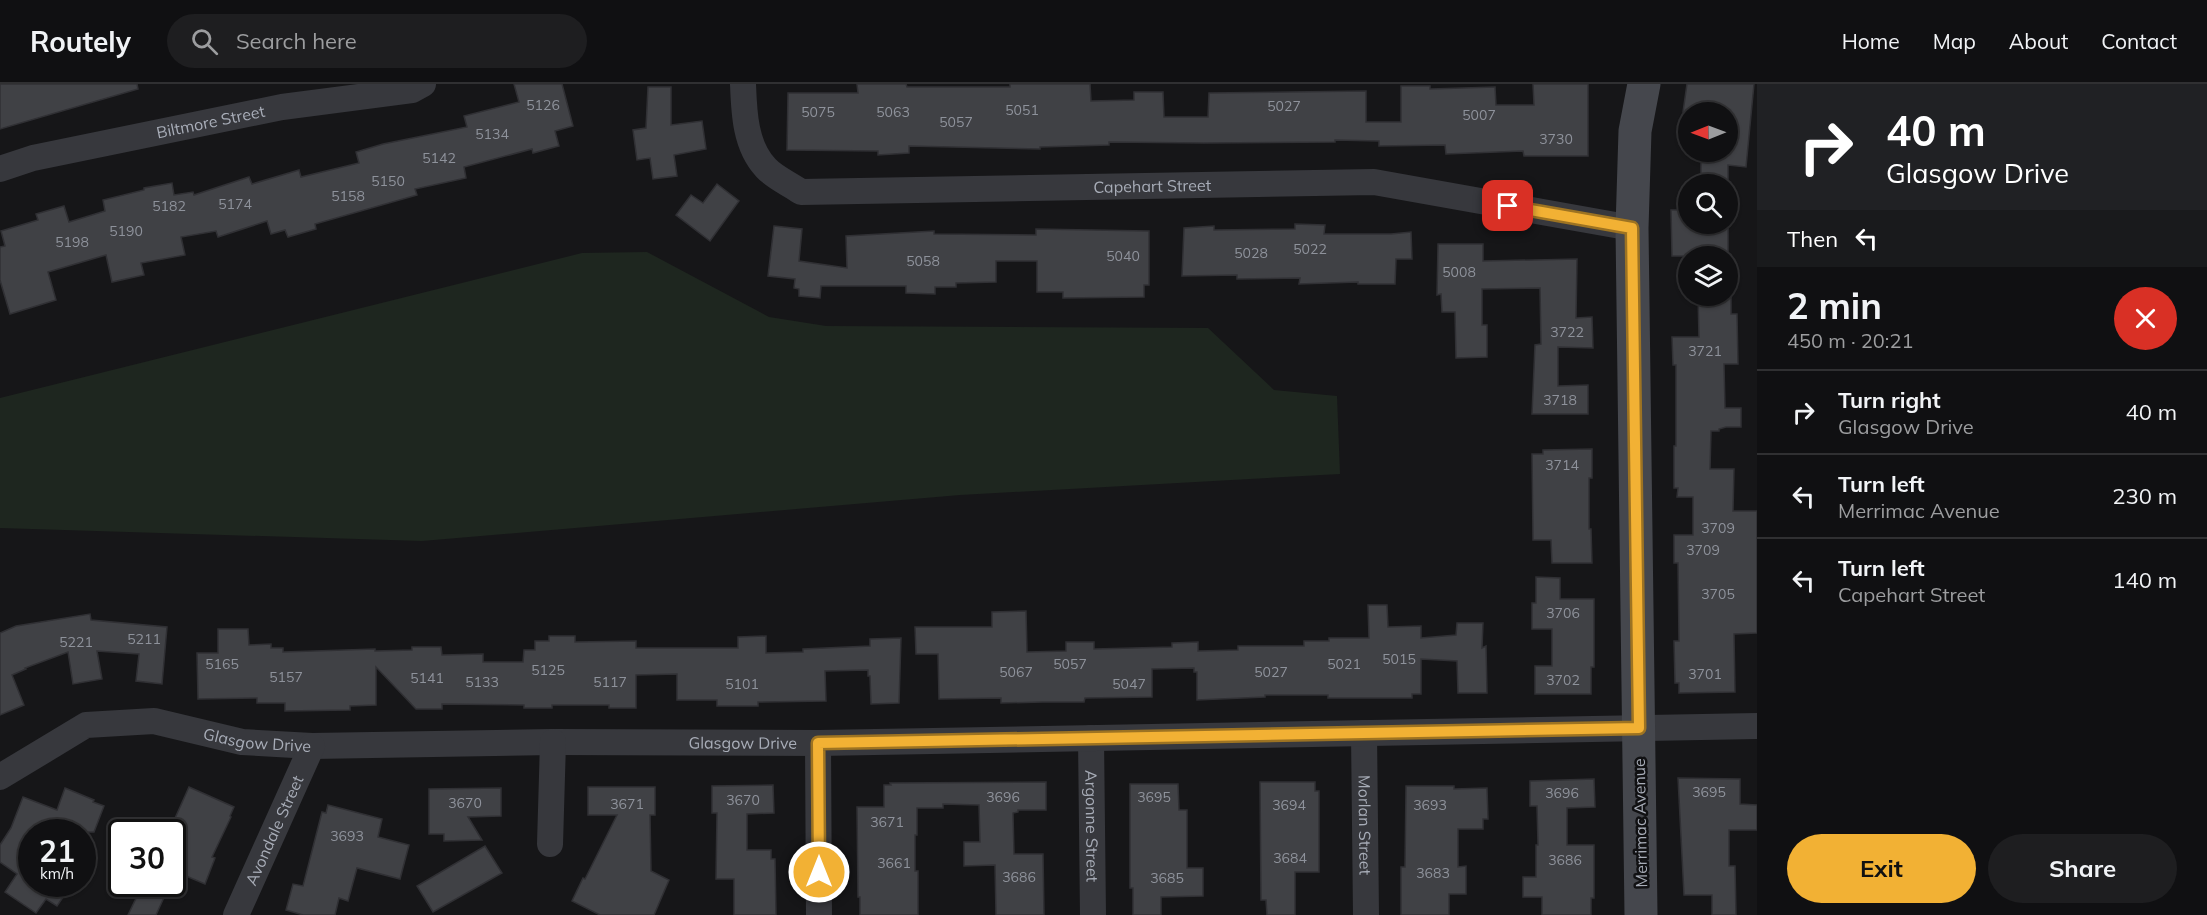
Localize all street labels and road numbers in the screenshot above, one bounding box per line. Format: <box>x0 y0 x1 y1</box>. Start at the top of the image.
street label: Biltmore Street <box>155 101 267 142</box>
street label: Capehart Street <box>1093 175 1212 197</box>
street label: Glasgow Drive <box>201 723 312 756</box>
street label: Glasgow Drive <box>688 733 797 753</box>
street label: Merrimac Avenue <box>1629 758 1651 888</box>
street label: Argonne Street <box>1081 770 1103 883</box>
street label: Avondale Street <box>241 772 308 888</box>
street label: Morlan Street <box>1354 775 1376 875</box>

